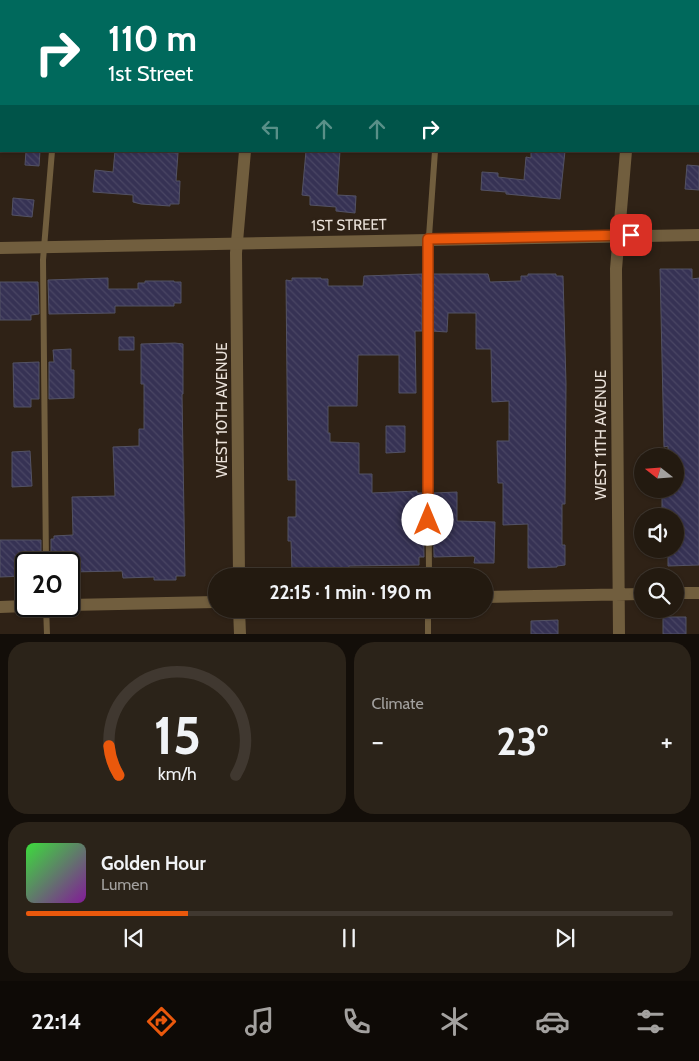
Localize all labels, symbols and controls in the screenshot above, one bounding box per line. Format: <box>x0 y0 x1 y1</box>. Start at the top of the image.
text: 110 m <box>108 17 197 60</box>
icon: right <box>25 20 90 85</box>
text: 1st Street <box>108 60 193 87</box>
icon: left <box>257 115 285 143</box>
icon: ahead <box>310 115 338 143</box>
icon: ahead <box>363 115 391 143</box>
icon: right <box>416 115 444 143</box>
pin <box>610 214 652 256</box>
street label: 1ST STREET <box>311 215 387 235</box>
icon: arrive <box>617 221 645 249</box>
street label: WEST 10TH AVENUE <box>213 342 231 478</box>
street label: WEST 11TH AVENUE <box>592 370 610 500</box>
north arrow <box>634 448 684 498</box>
map controls <box>634 448 684 618</box>
position arrow <box>401 493 453 545</box>
button: sound <box>634 508 684 558</box>
speed limit sign: 20 <box>15 552 80 617</box>
button: search <box>634 568 684 618</box>
text: 22:15 · 1 min · 190 m <box>269 581 432 604</box>
text: Climate <box>372 694 424 713</box>
text: 15 <box>153 704 200 767</box>
text: 23° <box>496 718 548 765</box>
text: − <box>372 724 384 758</box>
text: + <box>661 724 673 758</box>
text: km/h <box>157 763 196 784</box>
text: Golden Hour <box>101 852 206 875</box>
text: Lumen <box>101 875 148 894</box>
icon: previous <box>120 924 148 952</box>
icon: pause <box>335 924 363 952</box>
icon: next <box>551 924 579 952</box>
icon: directions <box>144 1004 179 1039</box>
icon: music <box>242 1004 277 1039</box>
icon: phone <box>339 1004 374 1039</box>
icon: climate <box>437 1004 472 1039</box>
icon: car <box>535 1004 570 1039</box>
icon: filters <box>633 1004 668 1039</box>
text: 22:14 <box>31 1008 81 1035</box>

